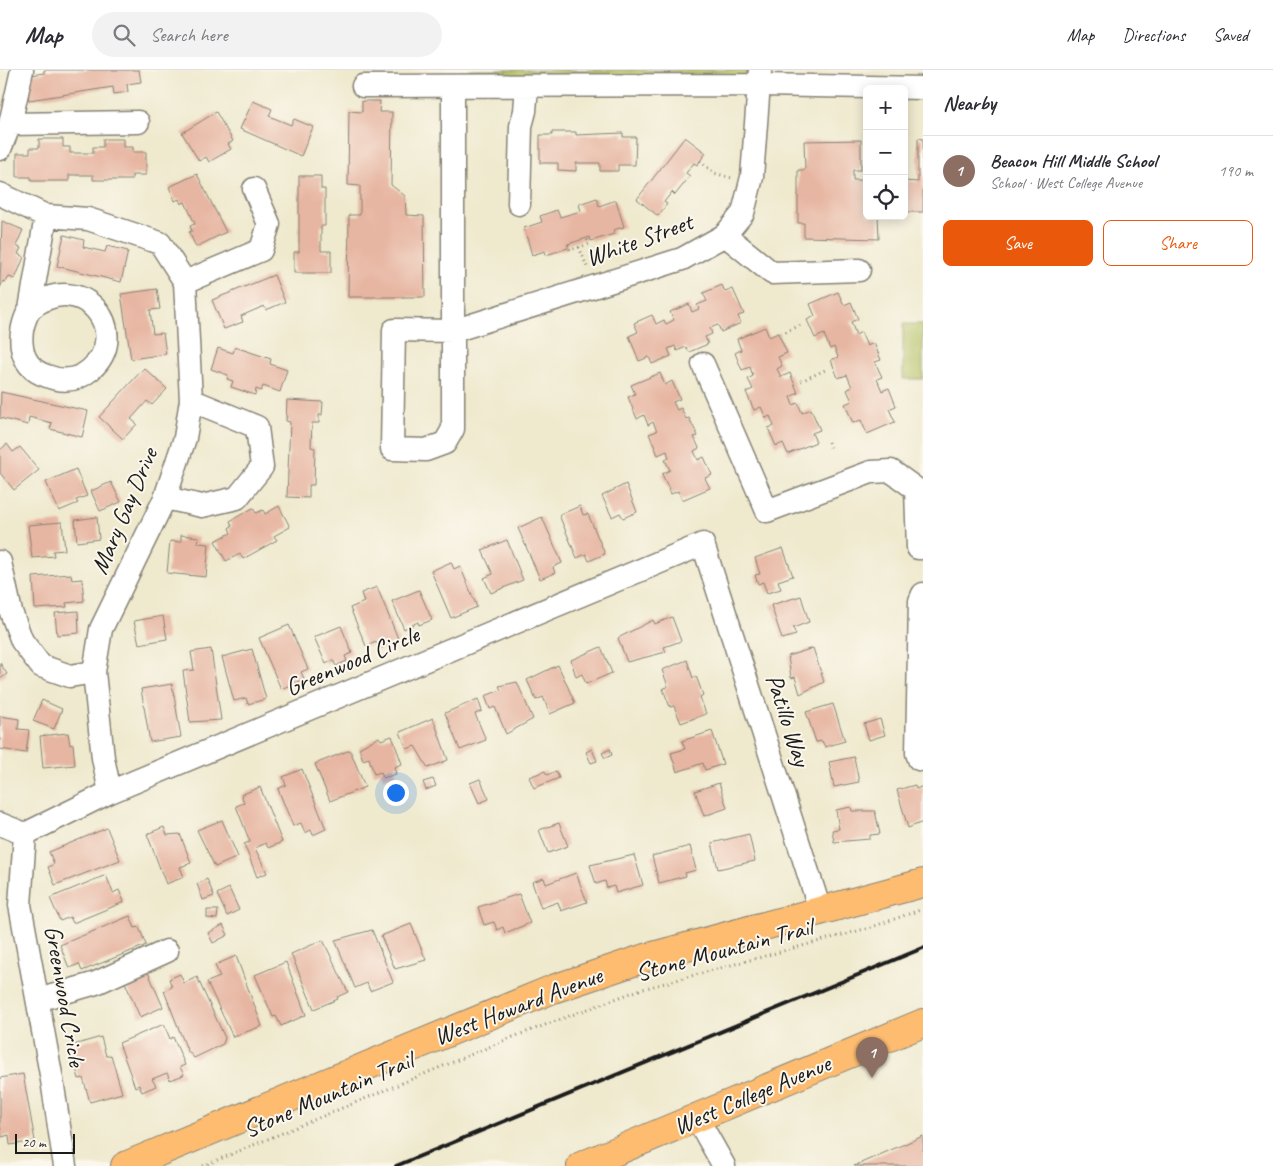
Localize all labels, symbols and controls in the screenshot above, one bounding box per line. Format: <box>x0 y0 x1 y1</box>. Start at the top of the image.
search box <box>92 12 442 57</box>
text: Map <box>25 20 62 50</box>
icon: search <box>110 21 138 49</box>
text: Search here <box>150 23 228 47</box>
text: Map <box>1067 24 1094 46</box>
text: Directions <box>1122 24 1185 46</box>
text: Saved <box>1213 24 1248 46</box>
map controls <box>863 85 908 220</box>
button: + <box>863 85 908 130</box>
text: Nearby <box>943 90 996 116</box>
button: − <box>863 130 908 175</box>
text: Beacon Hill Middle School <box>990 149 1157 173</box>
text: 1 <box>955 161 963 181</box>
text: 190 m <box>1219 161 1253 181</box>
text: School · West College Avenue <box>990 173 1142 193</box>
button: locate <box>863 175 908 220</box>
street label: White Street <box>581 205 699 274</box>
button: Save <box>943 220 1093 266</box>
button: Share <box>1103 220 1253 266</box>
street label: Mary Gay Drive <box>83 441 166 579</box>
street label: Greenwood Circle <box>280 618 425 704</box>
street label: Patillo Way <box>758 670 819 772</box>
your location <box>383 780 409 806</box>
street label: Stone Mountain Trail <box>632 910 821 989</box>
street label: Greenwood Cricle <box>37 923 93 1071</box>
street label: West Howard Avenue <box>429 959 608 1053</box>
pin: 1 <box>856 1037 888 1078</box>
street label: Stone Mountain Trail <box>238 1043 422 1145</box>
street label: West College Avenue <box>669 1047 837 1142</box>
scale bar <box>15 1131 75 1154</box>
text: 20 m <box>22 1134 46 1151</box>

